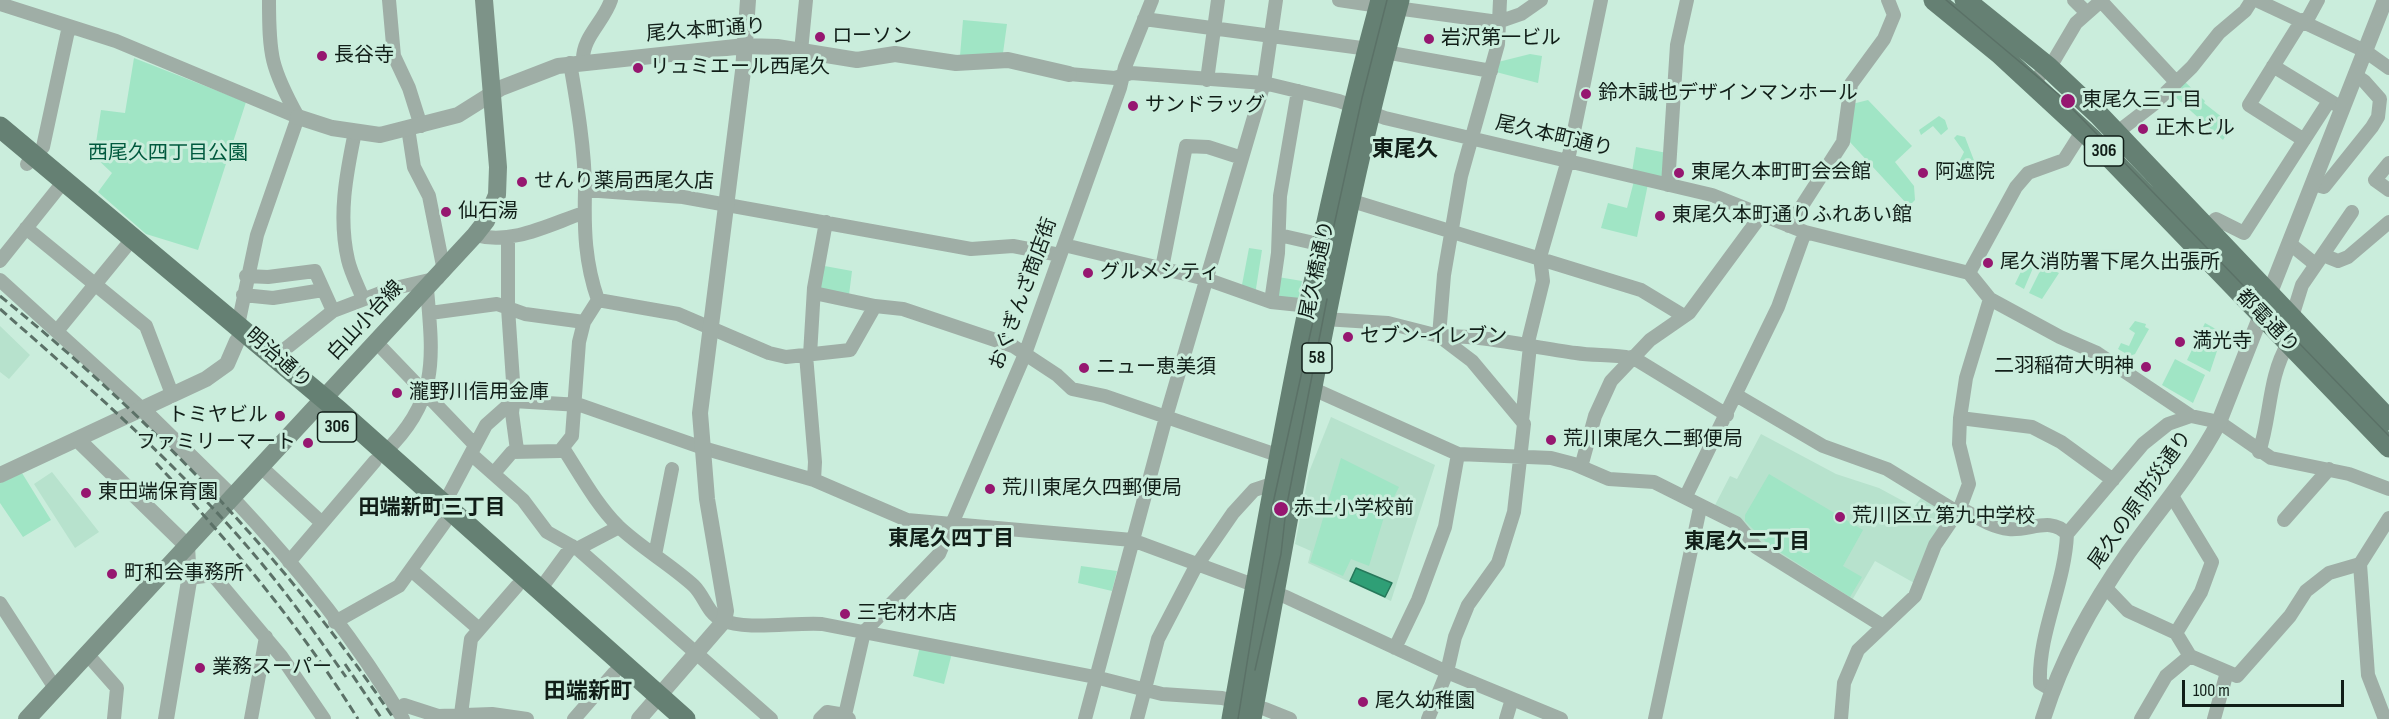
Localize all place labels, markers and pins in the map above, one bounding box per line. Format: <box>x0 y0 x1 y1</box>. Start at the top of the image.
place label: ローソン <box>832 25 912 49</box>
place label: 岩沢第一ビル <box>1441 27 1561 51</box>
marker: ローソン <box>813 30 827 44</box>
marker: 岩沢第一ビル <box>1422 32 1436 46</box>
place label: 長谷寺 <box>334 44 394 68</box>
marker: 長谷寺 <box>315 49 329 63</box>
place label: リュミエール西尾久 <box>650 56 830 80</box>
marker: リュミエール西尾久 <box>631 61 645 75</box>
place label: 鈴木誠也デザインマンホール <box>1598 82 1858 106</box>
marker: 鈴木誠也デザインマンホール <box>1579 87 1593 101</box>
place label: 東尾久三丁目 <box>2082 89 2202 113</box>
marker: 東尾久三丁目 <box>2059 92 2077 110</box>
place label: サンドラッグ <box>1145 94 1265 118</box>
marker: サンドラッグ <box>1126 99 1140 113</box>
place label: 正木ビル <box>2155 117 2235 141</box>
marker: 正木ビル <box>2136 122 2150 136</box>
place label: 東尾久本町町会会館 <box>1691 161 1871 185</box>
place label: 阿遮院 <box>1935 161 1995 185</box>
marker: 東尾久本町町会会館 <box>1672 166 1686 180</box>
marker: 阿遮院 <box>1916 166 1930 180</box>
place label: せんり薬局西尾久店 <box>534 170 714 194</box>
marker: せんり薬局西尾久店 <box>515 175 529 189</box>
place label: 仙石湯 <box>458 200 518 224</box>
place label: 東尾久本町通りふれあい館 <box>1672 204 1912 228</box>
marker: 仙石湯 <box>439 205 453 219</box>
marker: 東尾久本町通りふれあい館 <box>1653 209 1667 223</box>
place label: 尾久消防署下尾久出張所 <box>2000 251 2220 275</box>
marker: 尾久消防署下尾久出張所 <box>1981 256 1995 270</box>
place label: グルメシティ <box>1100 261 1220 285</box>
marker: グルメシティ <box>1081 266 1095 280</box>
place label: セブン-イレブン <box>1360 325 1507 349</box>
marker: セブン-イレブン <box>1341 330 1355 344</box>
place label: 満光寺 <box>2192 330 2252 354</box>
marker: 満光寺 <box>2173 335 2187 349</box>
place label: 二羽稲荷大明神 <box>1994 355 2134 379</box>
place label: ニュー恵美須 <box>1096 356 1216 380</box>
marker: 二羽稲荷大明神 <box>2139 360 2153 374</box>
marker: ニュー恵美須 <box>1077 361 1091 375</box>
place label: 瀧野川信用金庫 <box>409 381 549 405</box>
marker: 瀧野川信用金庫 <box>390 386 404 400</box>
place label: トミヤビル <box>168 404 268 428</box>
marker: トミヤビル <box>273 409 287 423</box>
place label: 荒川東尾久二郵便局 <box>1563 428 1743 452</box>
place label: ファミリーマート <box>136 431 296 455</box>
marker: 荒川東尾久二郵便局 <box>1544 433 1558 447</box>
marker: ファミリーマート <box>301 436 315 450</box>
place label: 荒川東尾久四郵便局 <box>1002 477 1182 501</box>
place label: 東田端保育園 <box>98 481 218 505</box>
marker: 荒川東尾久四郵便局 <box>983 482 997 496</box>
marker: 東田端保育園 <box>79 486 93 500</box>
place label: 赤土小学校前 <box>1294 497 1414 521</box>
marker: 赤土小学校前 <box>1272 500 1290 518</box>
place label: 荒川区立 第九中学校 <box>1852 505 2035 529</box>
marker: 荒川区立 第九中学校 <box>1833 510 1847 524</box>
place label: 町和会事務所 <box>124 562 244 586</box>
marker: 町和会事務所 <box>105 567 119 581</box>
place label: 三宅材木店 <box>857 602 957 626</box>
marker: 三宅材木店 <box>838 607 852 621</box>
place label: 業務スーパー <box>212 656 332 680</box>
marker: 業務スーパー <box>193 661 207 675</box>
place label: 尾久幼稚園 <box>1375 690 1475 714</box>
marker: 尾久幼稚園 <box>1356 695 1370 709</box>

